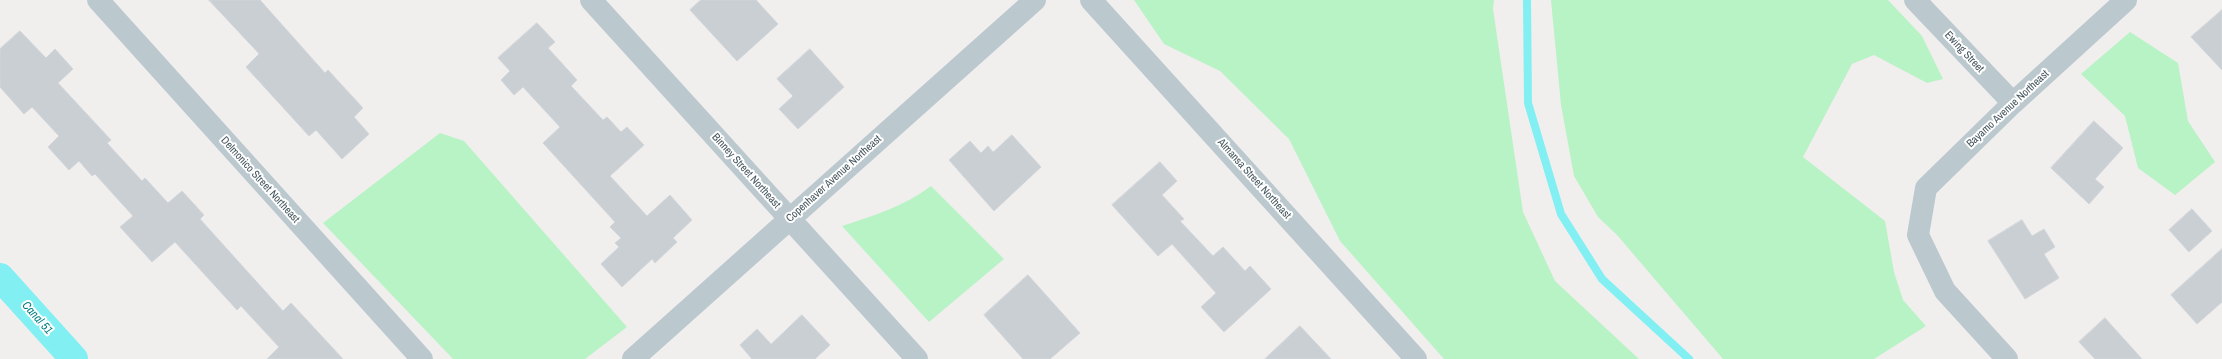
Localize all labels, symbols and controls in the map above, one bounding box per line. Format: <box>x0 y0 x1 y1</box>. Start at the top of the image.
street label: Ewing Street <box>1942 29 1986 75</box>
street label: Bayamo Avenue Northeast <box>1964 67 2052 151</box>
street label: Binney Street Northeast <box>709 131 783 211</box>
street label: Copenhaver Avenue Northeast <box>784 133 884 225</box>
street label: Delmonico Street Northeast <box>218 134 302 226</box>
street label: Almansa Street Northeast <box>1215 136 1293 222</box>
water label: Canal 51 <box>18 299 56 337</box>

